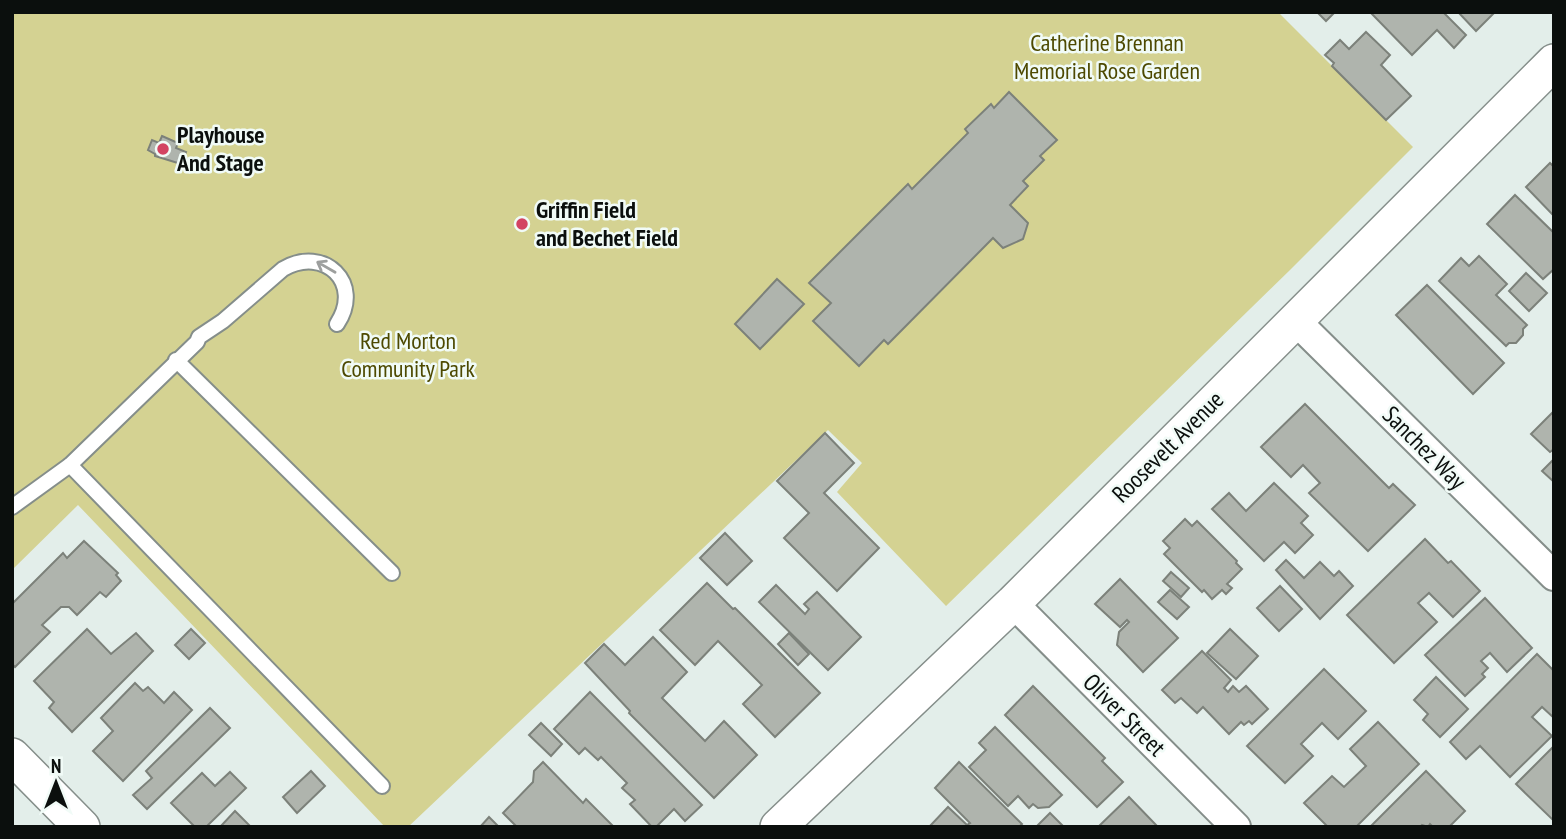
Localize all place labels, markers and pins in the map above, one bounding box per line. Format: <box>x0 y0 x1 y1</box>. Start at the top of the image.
place label: Playhouse And Stage <box>176 119 265 178</box>
marker: Playhouse And Stage <box>155 141 171 157</box>
place label: Griffin Field and Bechet Field <box>536 194 678 253</box>
marker: Griffin Field and Bechet Field <box>514 216 530 232</box>

